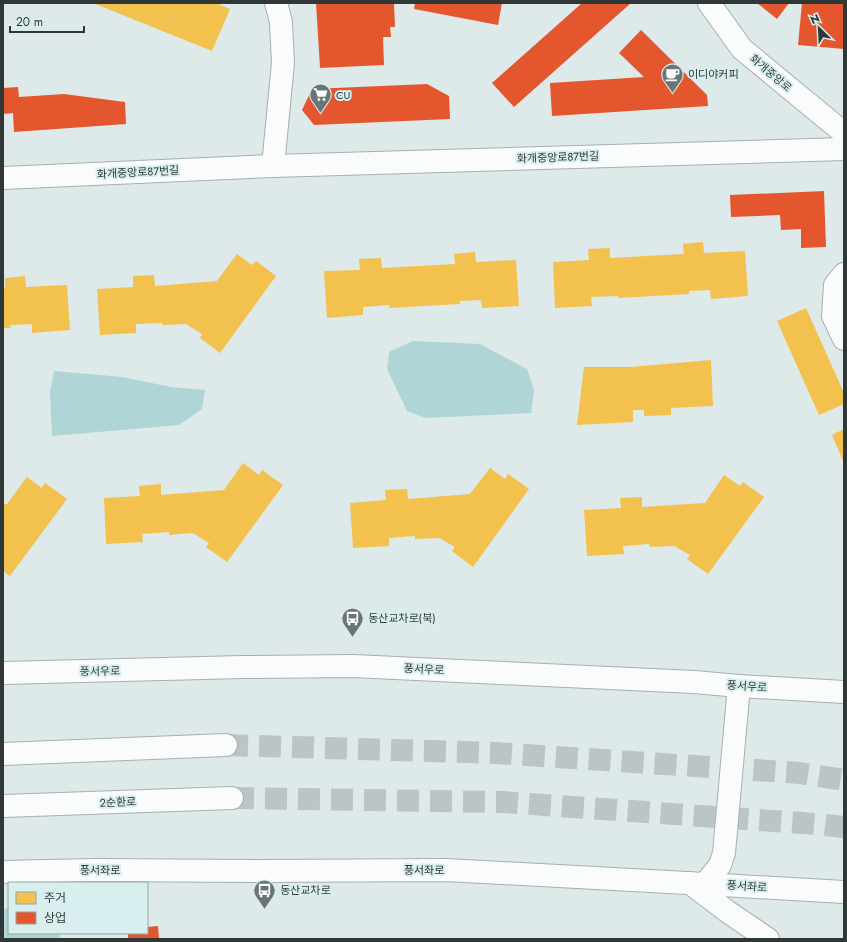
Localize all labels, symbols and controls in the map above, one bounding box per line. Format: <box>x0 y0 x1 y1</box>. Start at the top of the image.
scale bar <box>10 8 84 34</box>
north arrow <box>799 8 839 48</box>
text: N <box>808 10 822 28</box>
text: 20 m <box>16 13 43 31</box>
street label: 화개중앙로 <box>746 51 796 95</box>
cafe icon: 이디야커피 <box>660 61 686 94</box>
place label: 이디야커피 <box>688 66 739 82</box>
supermarket icon: CU <box>308 82 334 115</box>
place label: CU <box>336 87 351 103</box>
street label: 화개중앙로87번길 <box>517 148 599 166</box>
street label: 화개중앙로87번길 <box>96 162 180 182</box>
bus stop icon: 동산교차로(북) <box>340 605 366 638</box>
place label: 동산교차로(북) <box>368 610 436 626</box>
street label: 풍서우로 <box>403 660 445 678</box>
street label: 풍서우로 <box>80 663 120 679</box>
street label: 풍서우로 <box>726 677 768 695</box>
street label: 2순환로 <box>99 793 137 811</box>
street label: 풍서좌로 <box>80 862 120 878</box>
street label: 풍서좌로 <box>404 862 444 878</box>
bus stop icon: 동산교차로 <box>251 877 277 910</box>
street label: 풍서좌로 <box>726 877 768 895</box>
legend <box>8 882 148 934</box>
place label: 동산교차로 <box>280 882 331 898</box>
text: 주거 <box>44 889 66 907</box>
text: 상업 <box>44 909 66 927</box>

